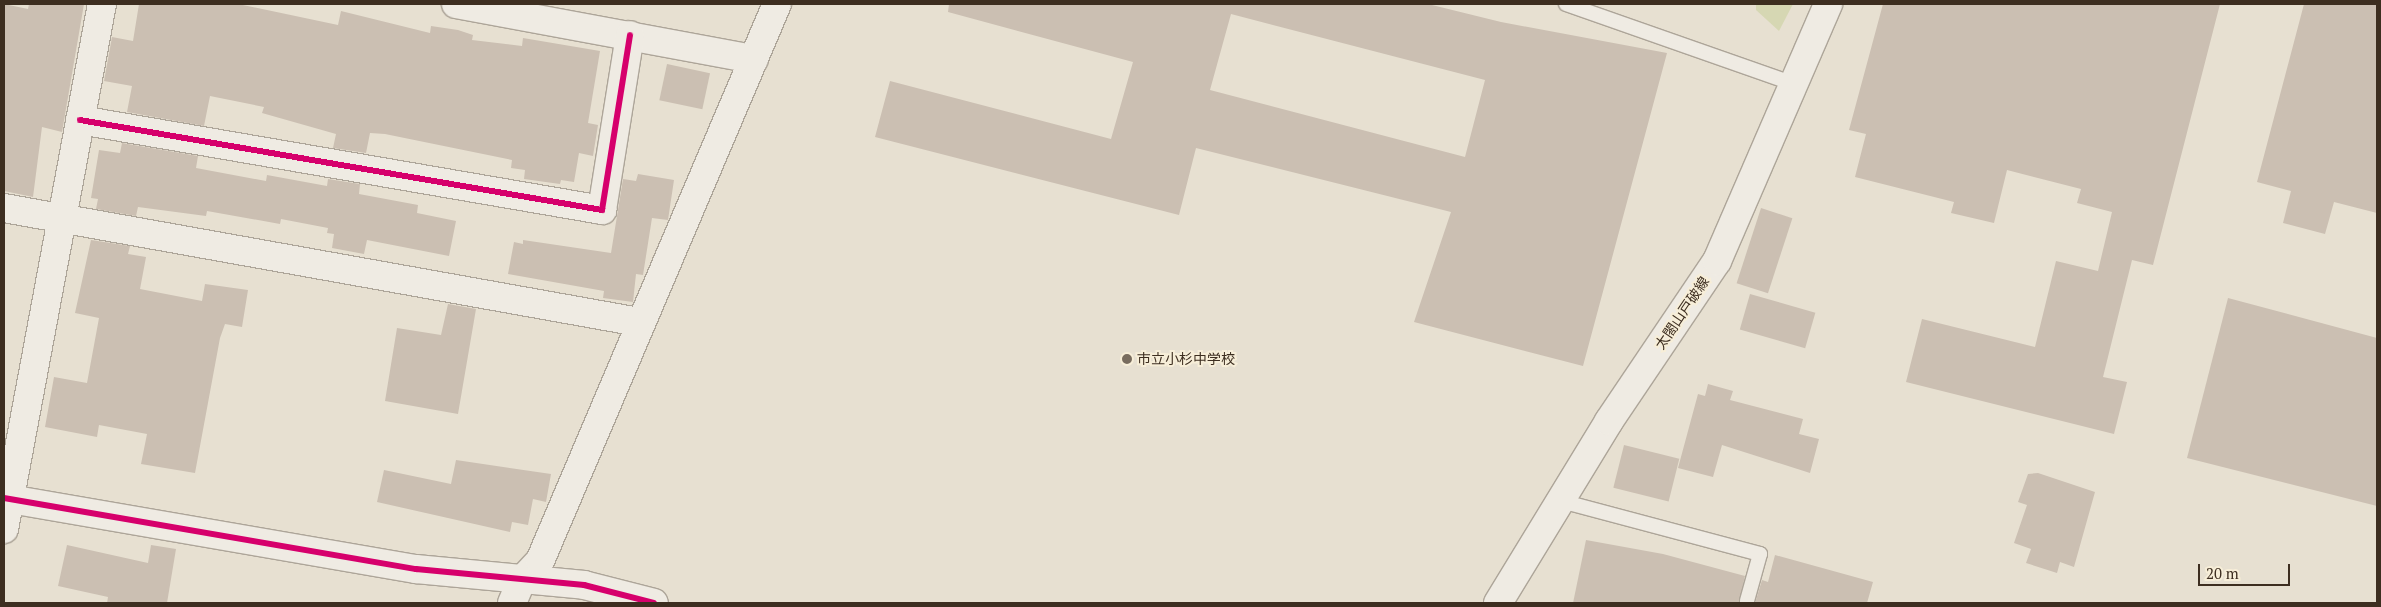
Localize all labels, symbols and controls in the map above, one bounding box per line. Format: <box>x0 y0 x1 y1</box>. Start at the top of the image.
street label: 太閤山戸破線 <box>1652 273 1712 353</box>
place label: 市立小杉中学校 <box>1137 351 1235 367</box>
marker: 市立小杉中学校 <box>1121 353 1133 365</box>
scale bar <box>2201 554 2294 586</box>
text: 20 m <box>2206 563 2239 583</box>

